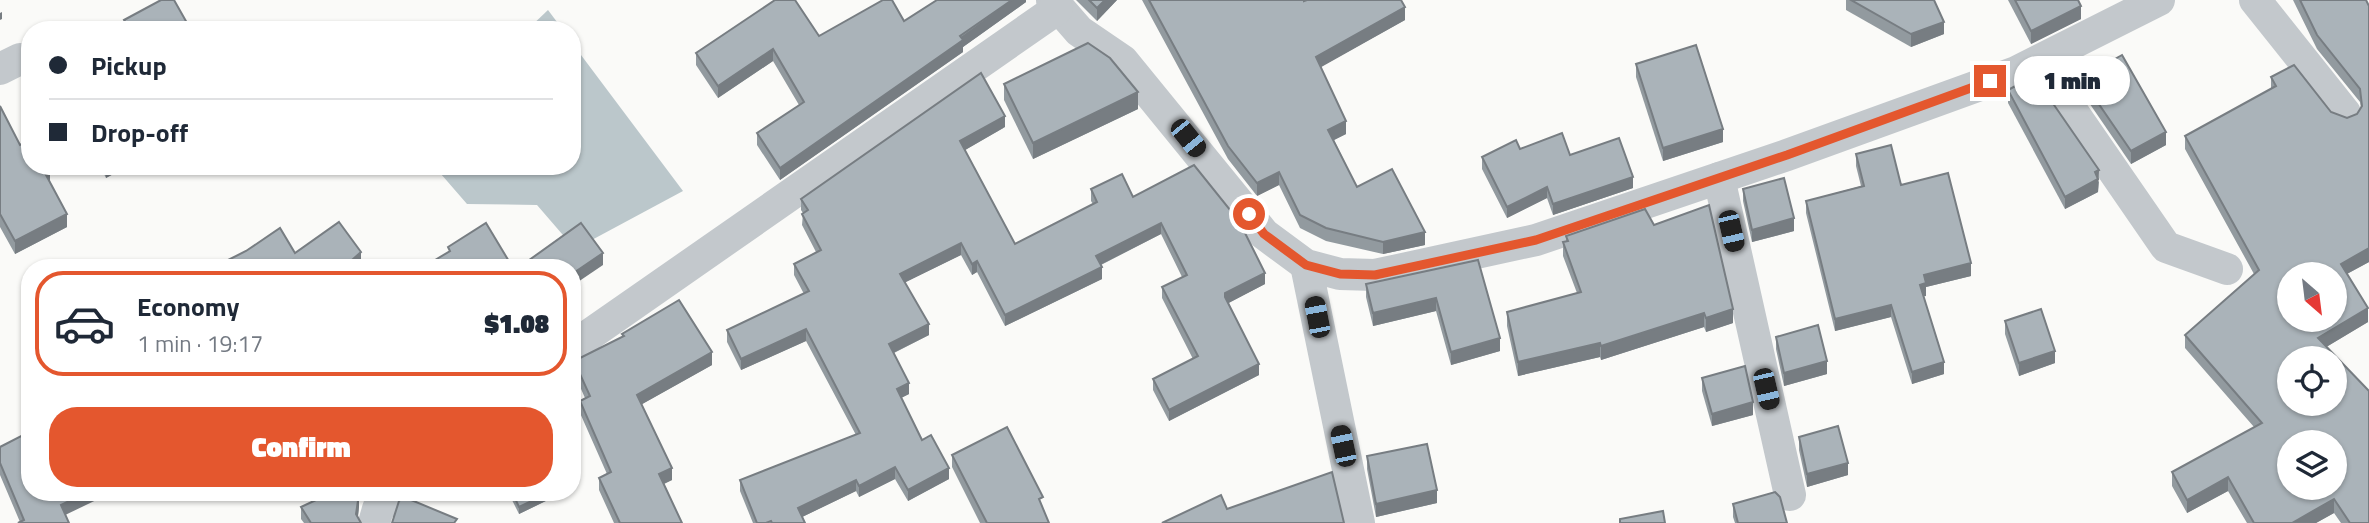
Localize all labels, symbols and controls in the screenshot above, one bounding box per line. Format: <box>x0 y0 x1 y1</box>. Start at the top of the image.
text: Pickup <box>91 46 167 85</box>
callout: 1 min <box>2014 56 2130 106</box>
text: 1 min <box>2043 63 2101 98</box>
route end <box>1974 65 2006 97</box>
text: Drop-off <box>91 113 188 152</box>
car <box>1167 115 1210 161</box>
route start <box>1233 198 1265 230</box>
car <box>1717 208 1746 254</box>
north arrow <box>2277 262 2347 332</box>
map controls <box>2277 262 2347 500</box>
text: Economy <box>137 287 239 326</box>
icon: car <box>53 292 116 355</box>
car <box>1303 294 1332 340</box>
text: $1.08 <box>484 304 549 343</box>
text: 1 min · 19:17 <box>137 326 263 361</box>
button: locate <box>2277 346 2347 416</box>
car <box>1752 366 1781 412</box>
button: Confirm <box>49 407 553 487</box>
car <box>1329 423 1358 469</box>
button: layers <box>2277 430 2347 500</box>

